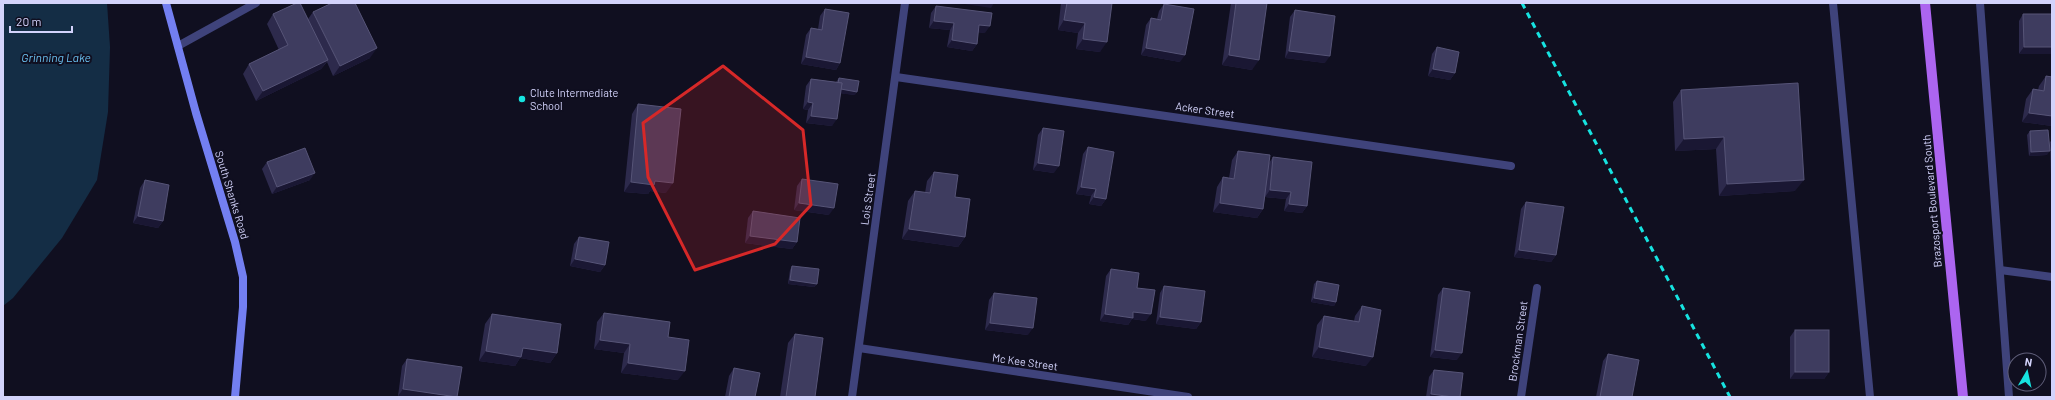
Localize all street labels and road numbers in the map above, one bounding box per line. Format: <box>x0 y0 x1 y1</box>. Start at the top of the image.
street label: Acker Street <box>1175 99 1236 120</box>
street label: Brazosport Boulevard South <box>1919 134 1944 268</box>
street label: South Shanks Road <box>213 149 252 241</box>
street label: Lois Street <box>857 172 878 226</box>
street label: Brockman Street <box>1505 300 1530 382</box>
street label: Mc Kee Street <box>991 350 1059 373</box>

